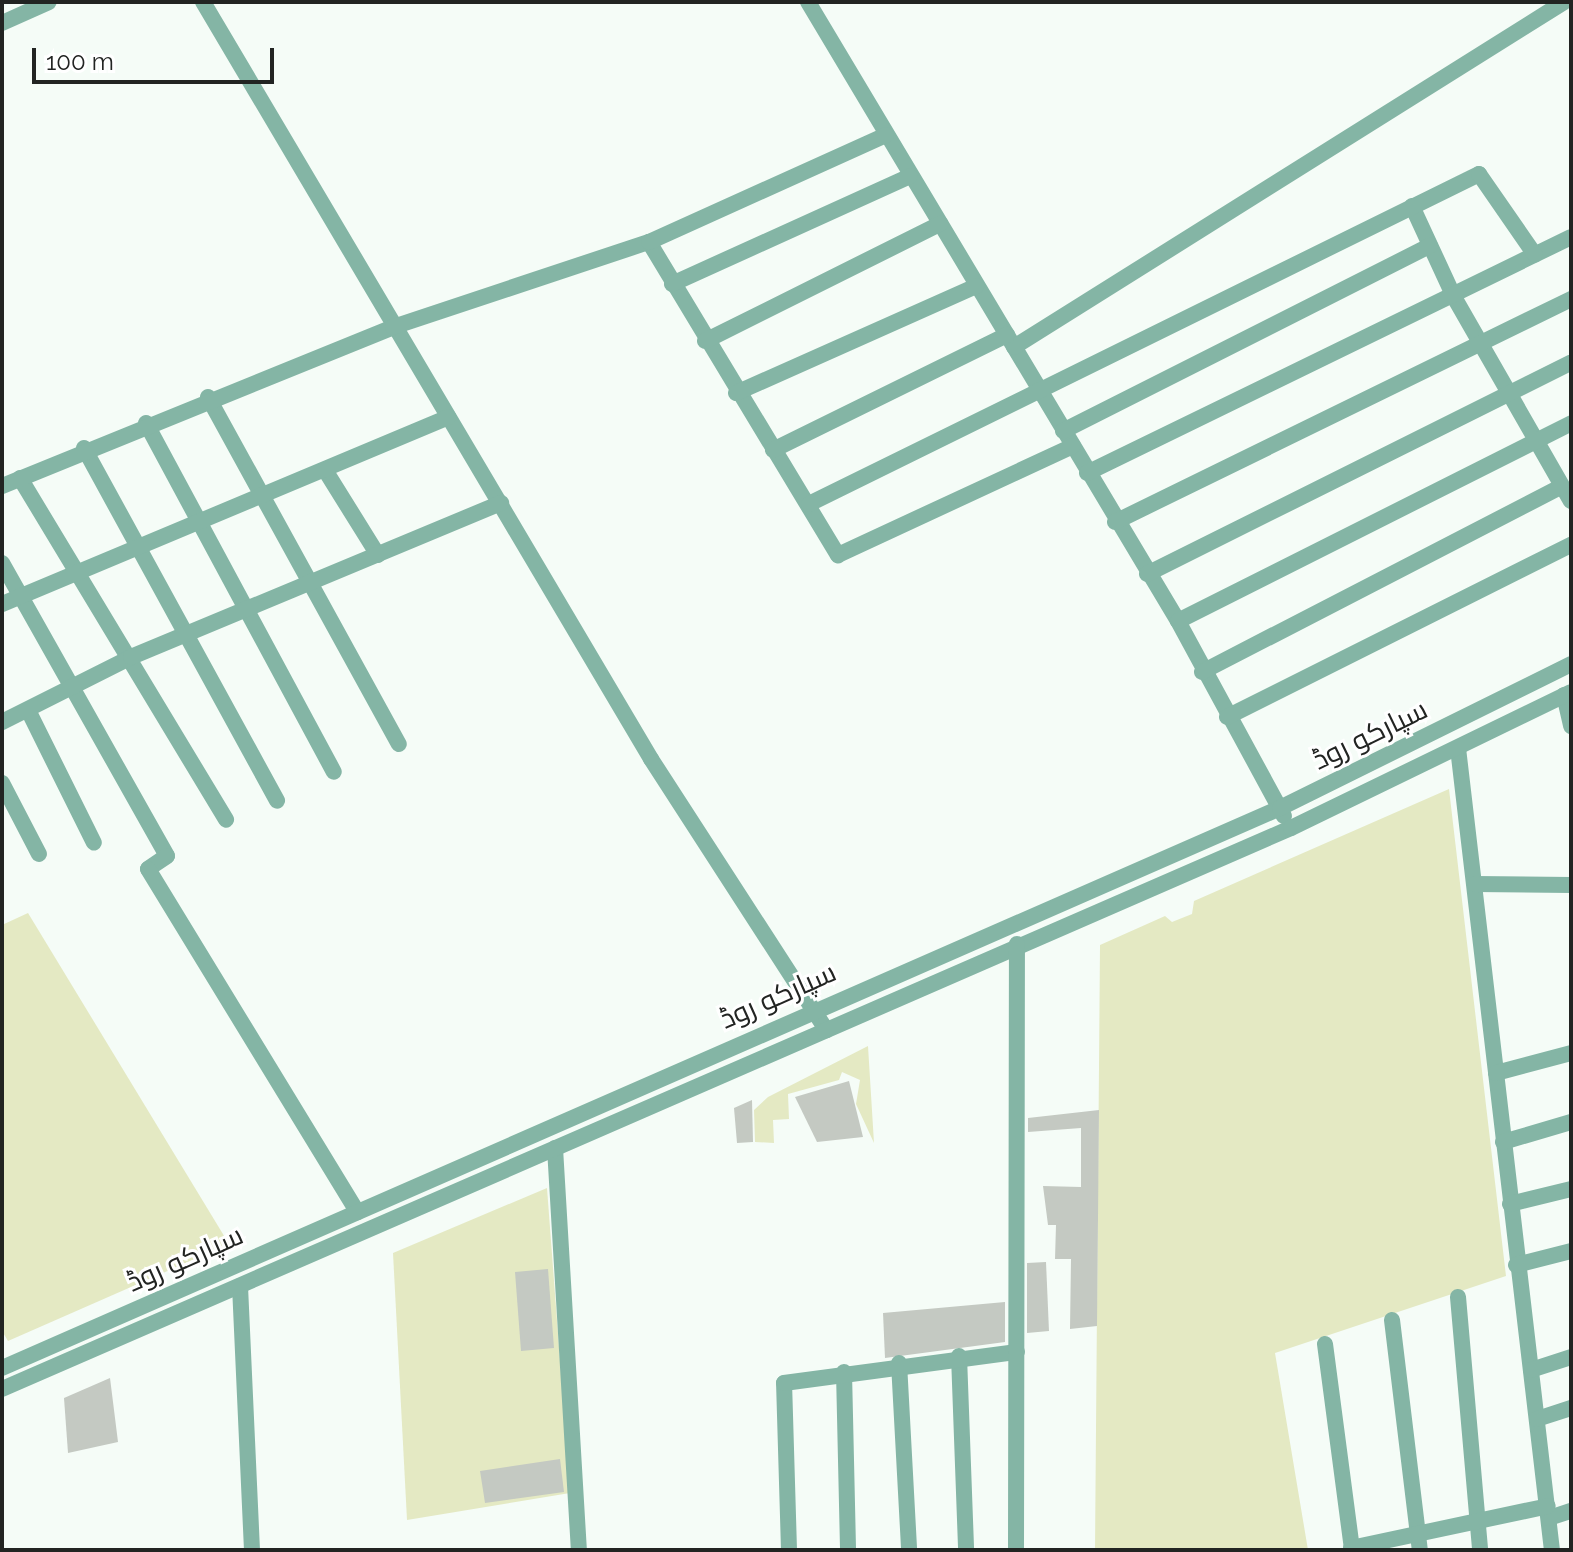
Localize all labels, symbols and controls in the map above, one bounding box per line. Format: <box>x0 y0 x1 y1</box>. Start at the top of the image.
scale bar <box>36 32 278 82</box>
text: 100 m <box>46 47 114 76</box>
street label: سپارکو روڈ <box>1307 693 1433 777</box>
street label: سپارکو روڈ <box>715 955 841 1037</box>
street label: سپارکو روڈ <box>122 1218 248 1300</box>

